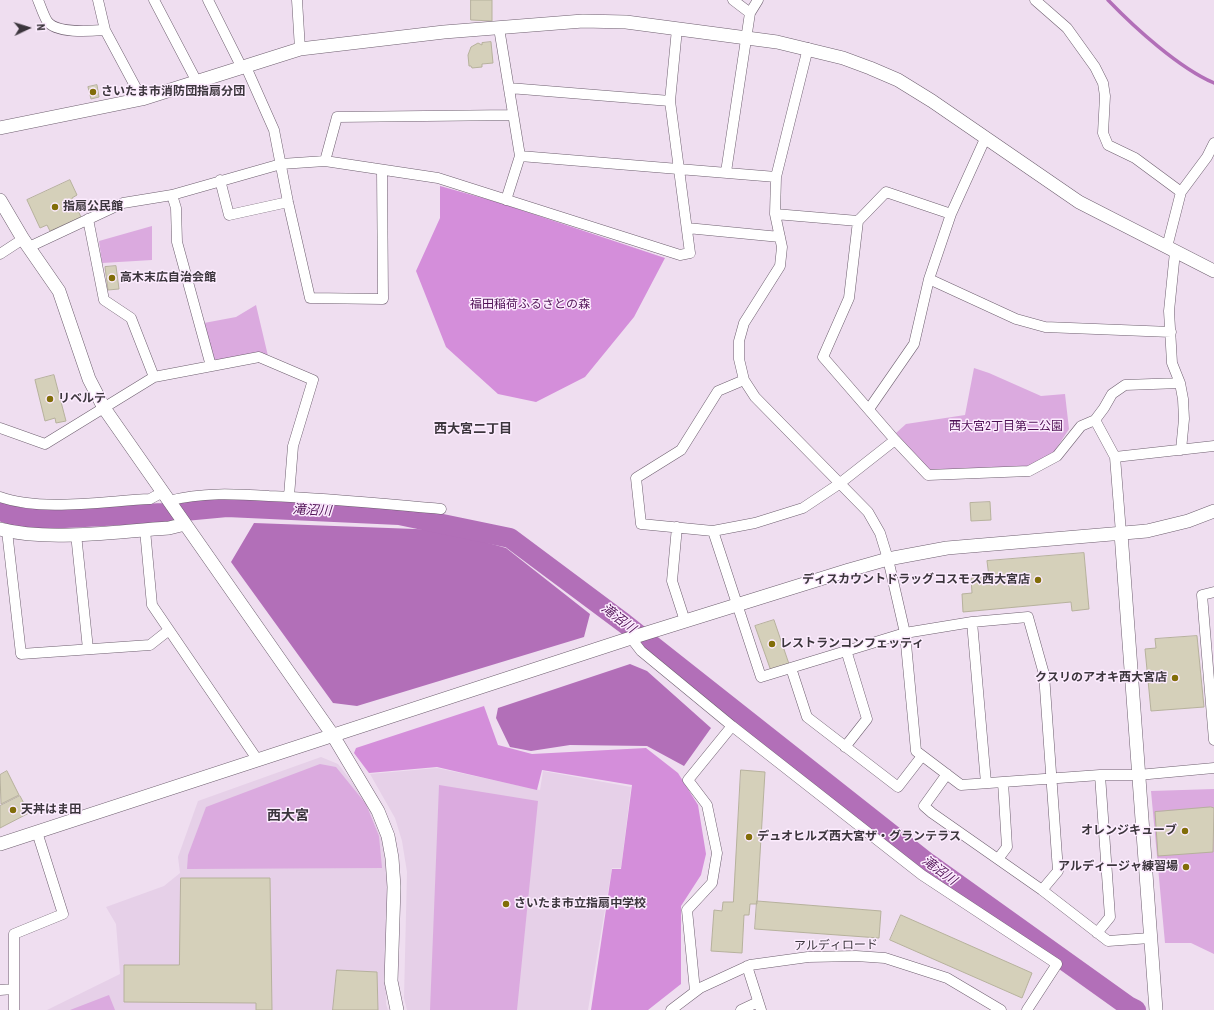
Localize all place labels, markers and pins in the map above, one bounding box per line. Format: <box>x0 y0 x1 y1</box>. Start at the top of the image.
place label: さいたま市消防団指扇分団 <box>101 85 245 99</box>
marker: さいたま市消防団指扇分団 <box>88 87 98 97</box>
place label: 指扇公民館 <box>63 200 123 214</box>
marker: 指扇公民館 <box>50 202 60 212</box>
place label: 高木末広自治会館 <box>120 271 216 285</box>
marker: 高木末広自治会館 <box>107 273 117 283</box>
place label: リベルテ <box>58 392 106 406</box>
marker: リベルテ <box>45 394 55 404</box>
place label: ディスカウントドラッグコスモス西大宮店 <box>802 573 1030 587</box>
marker: ディスカウントドラッグコスモス西大宮店 <box>1033 575 1043 585</box>
place label: レストランコンフェッティ <box>780 637 924 651</box>
marker: レストランコンフェッティ <box>767 639 777 649</box>
place label: クスリのアオキ西大宮店 <box>1035 671 1167 685</box>
marker: クスリのアオキ西大宮店 <box>1170 673 1180 683</box>
place label: 天丼はま田 <box>21 803 81 817</box>
marker: 天丼はま田 <box>8 805 18 815</box>
place label: オレンジキューブ <box>1081 824 1177 838</box>
marker: オレンジキューブ <box>1180 826 1190 836</box>
place label: デュオヒルズ西大宮ザ・グランテラス <box>757 830 961 844</box>
marker: デュオヒルズ西大宮ザ・グランテラス <box>744 832 754 842</box>
place label: アルディージャ練習場 <box>1058 860 1178 874</box>
marker: アルディージャ練習場 <box>1181 862 1191 872</box>
place label: さいたま市立指扇中学校 <box>514 897 646 911</box>
marker: さいたま市立指扇中学校 <box>501 899 511 909</box>

